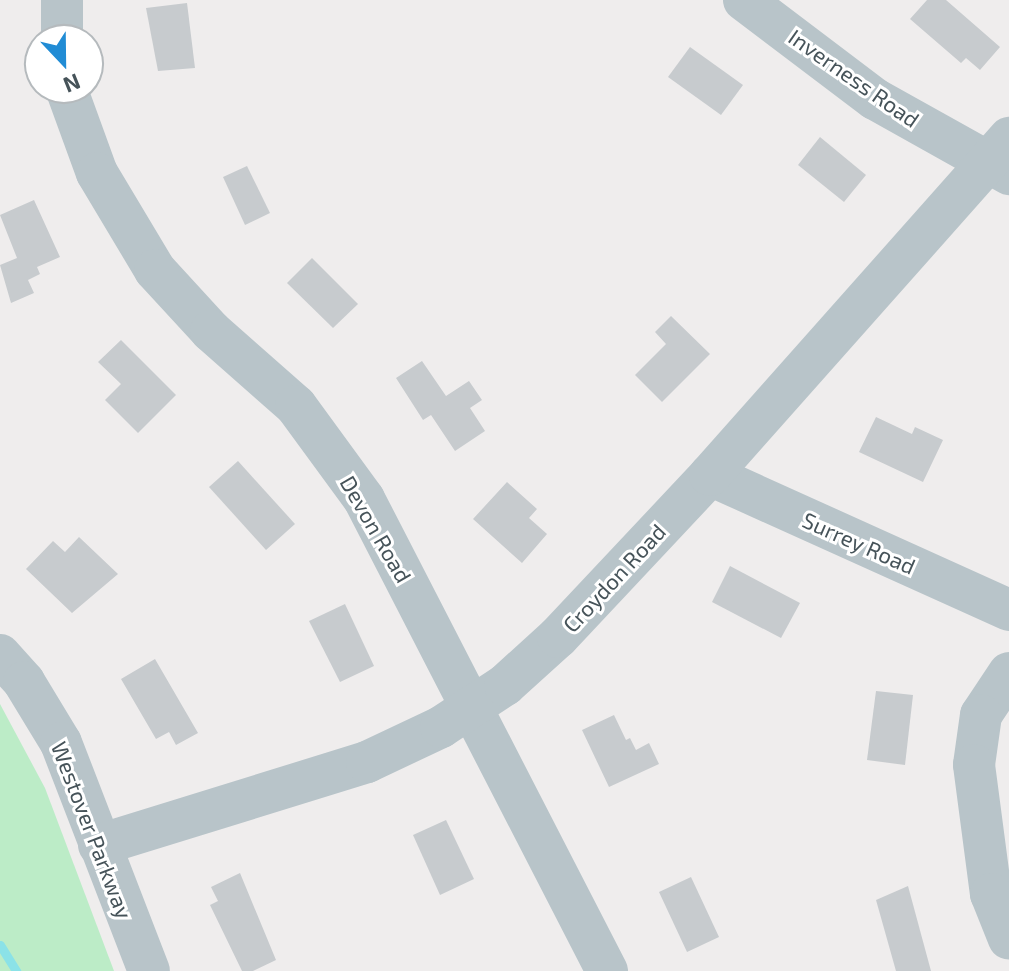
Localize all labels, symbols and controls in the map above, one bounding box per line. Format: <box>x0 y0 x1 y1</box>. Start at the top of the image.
street label: Inverness Road <box>784 23 924 133</box>
north arrow <box>24 24 104 104</box>
text: N <box>60 69 84 99</box>
street label: Devon Road <box>335 471 417 587</box>
street label: Surrey Road <box>798 506 920 580</box>
street label: Croydon Road <box>557 518 671 638</box>
street label: Westover Parkway <box>46 737 138 923</box>

